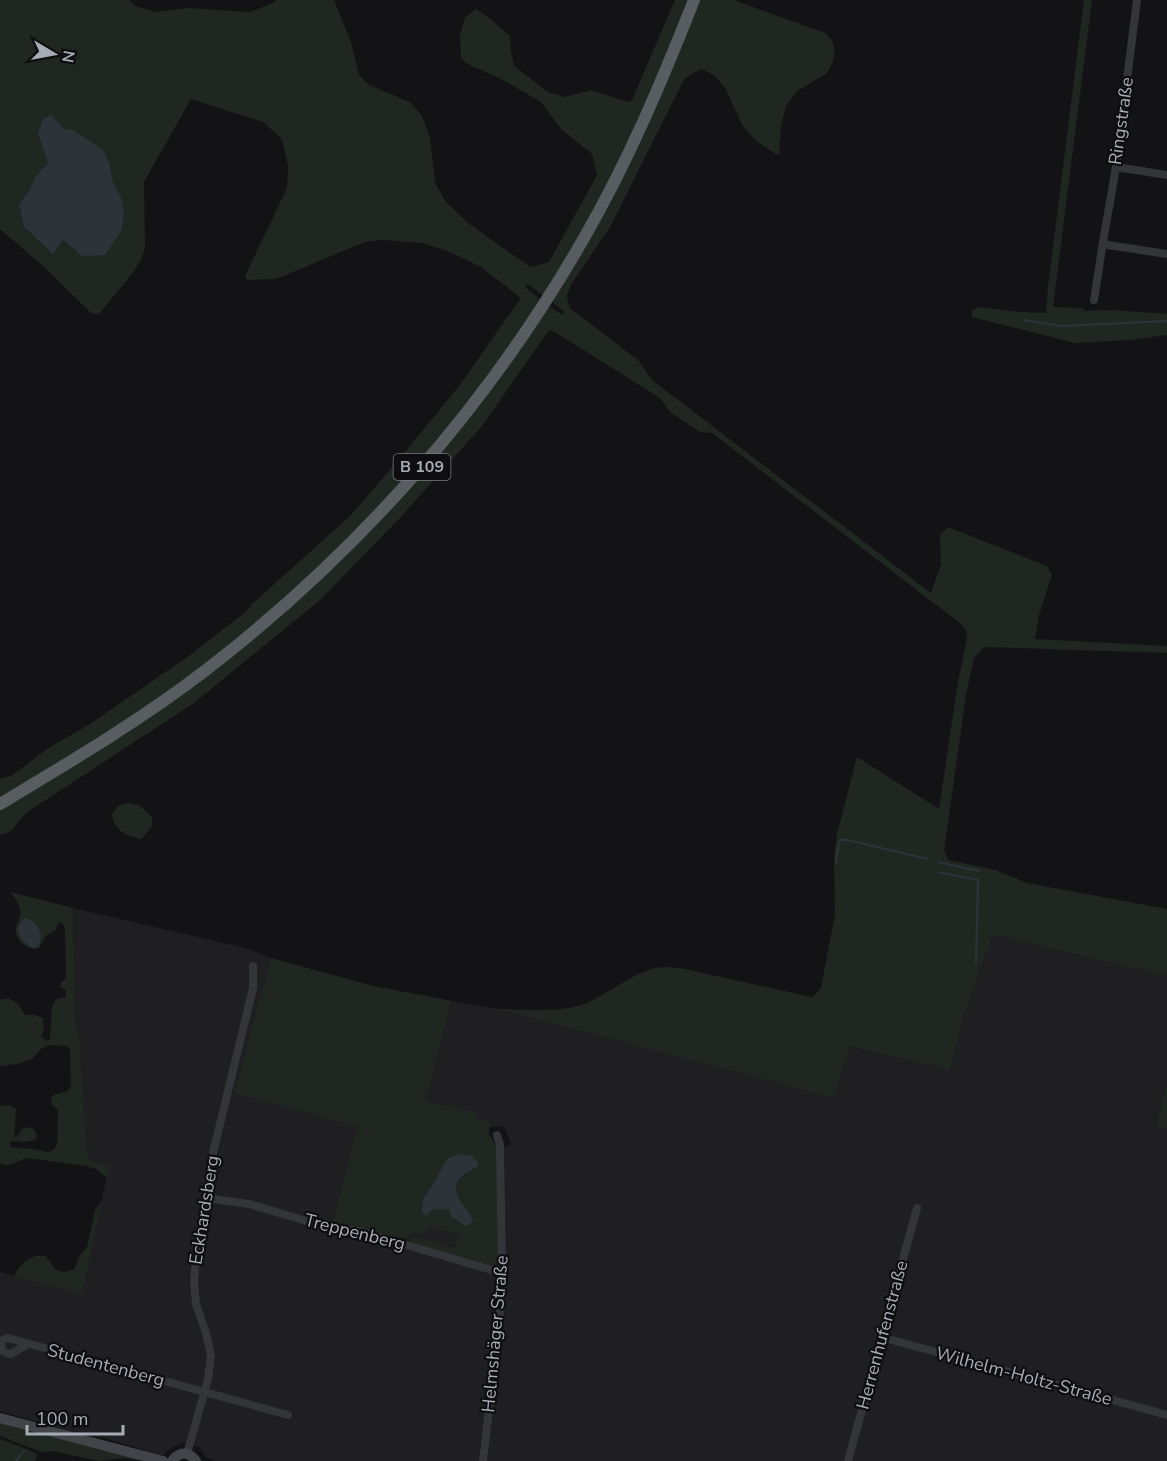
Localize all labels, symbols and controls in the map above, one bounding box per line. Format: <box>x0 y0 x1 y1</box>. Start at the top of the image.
north arrow <box>24 24 84 84</box>
text: N <box>56 49 80 64</box>
street label: Ringstraße <box>1103 76 1139 166</box>
road number: B 109 <box>394 454 450 480</box>
street label: Eckhardsberg <box>184 1154 224 1266</box>
street label: Treppenberg <box>302 1208 408 1256</box>
street label: Helmshäger Straße <box>476 1254 514 1414</box>
street label: Herrenhufenstraße <box>851 1258 913 1412</box>
street label: Studentenberg <box>45 1338 167 1392</box>
street label: Wilhelm-Holtz-Straße <box>933 1341 1115 1411</box>
scale bar <box>27 1398 123 1436</box>
text: 100 m <box>36 1407 88 1431</box>

